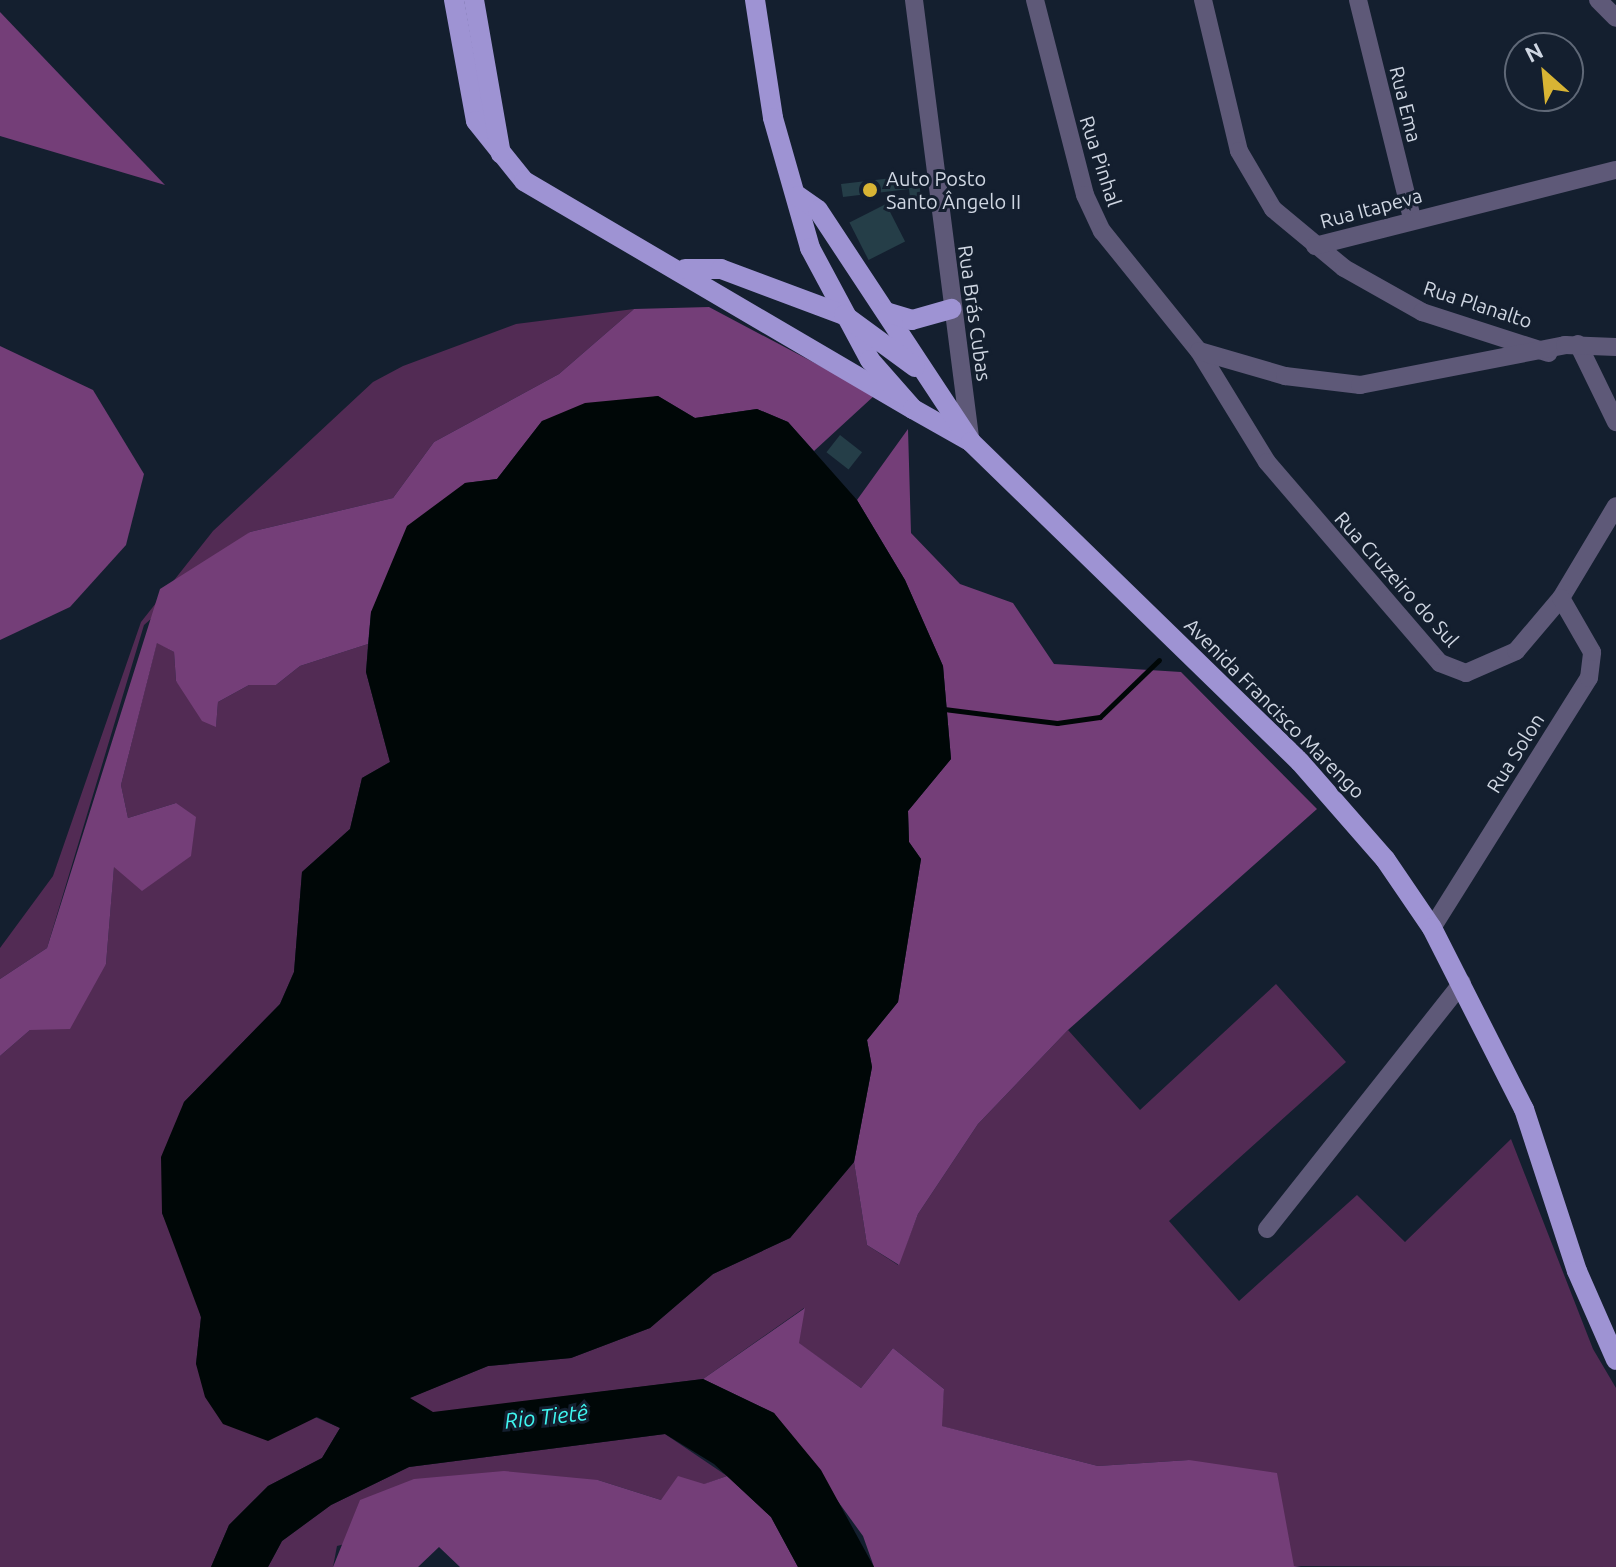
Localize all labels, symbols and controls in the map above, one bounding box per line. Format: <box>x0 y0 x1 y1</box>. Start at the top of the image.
north arrow <box>1504 32 1584 112</box>
text: N <box>1521 37 1547 67</box>
street label: Rua Ema <box>1385 63 1427 145</box>
street label: Rua Pinhal <box>1075 113 1127 209</box>
place label: Auto Posto Santo Ângelo II <box>886 166 1021 213</box>
marker: Auto Posto Santo Ângelo II <box>861 181 879 199</box>
street label: Rua Itapeva <box>1317 183 1425 233</box>
street label: Rua Brás Cubas <box>954 244 996 382</box>
street label: Rua Planalto <box>1421 275 1535 333</box>
street label: Rua Cruzeiro do Sul <box>1330 506 1464 652</box>
street label: Avenida Francisco Marengo <box>1180 613 1370 803</box>
street label: Rua Solon <box>1481 709 1549 797</box>
water label: Rio Tietê <box>503 1398 589 1434</box>

